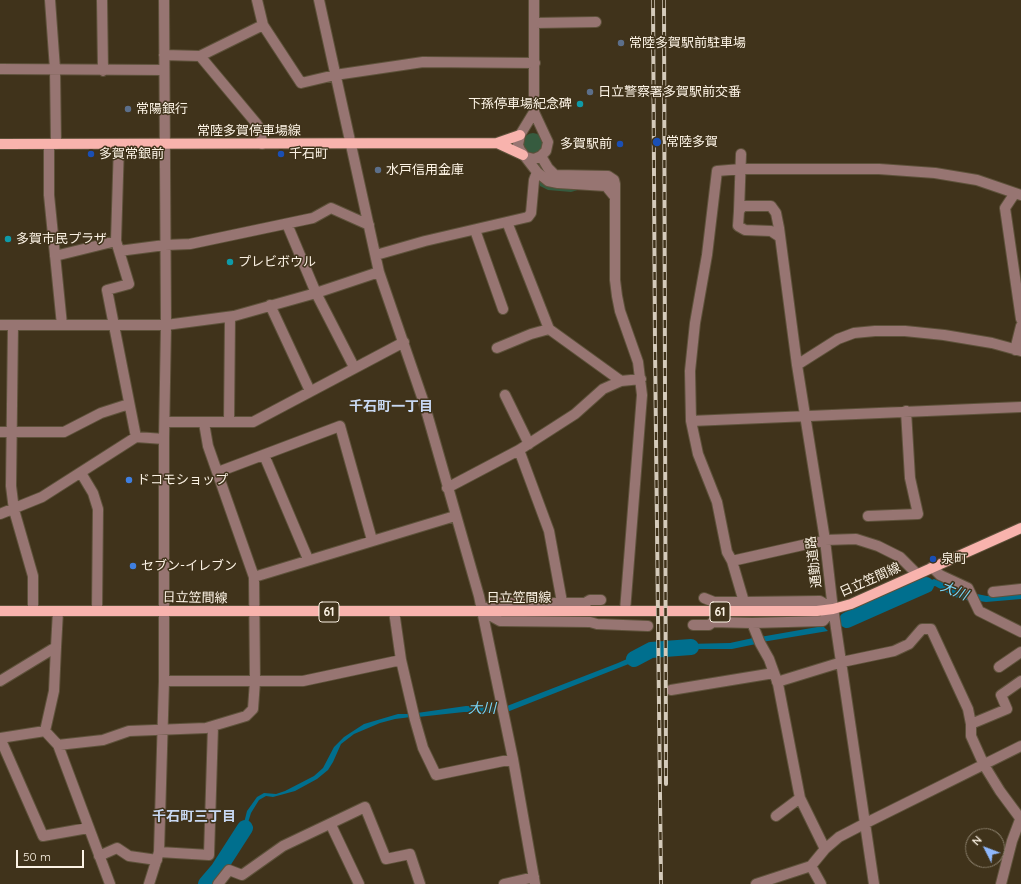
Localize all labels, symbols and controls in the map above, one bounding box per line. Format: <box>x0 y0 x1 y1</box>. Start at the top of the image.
place label: 常陸多賀駅前駐車場 <box>629 35 746 51</box>
marker: 常陸多賀駅前駐車場 <box>616 38 626 48</box>
place label: 日立警察署多賀駅前交番 <box>598 84 741 100</box>
marker: 日立警察署多賀駅前交番 <box>585 87 595 97</box>
place label: 下孫停車場紀念碑 <box>468 96 572 112</box>
marker: 下孫停車場紀念碑 <box>575 99 585 109</box>
place label: 常陽銀行 <box>136 101 188 117</box>
marker: 常陽銀行 <box>123 104 133 114</box>
street label: 常陸多賀停車場線 <box>197 123 301 139</box>
place label: 常陸多賀 <box>666 134 718 150</box>
place label: 多賀駅前 <box>560 136 612 152</box>
marker: 常陸多賀 <box>651 136 663 148</box>
marker: 多賀駅前 <box>615 139 625 149</box>
place label: 多賀常銀前 <box>99 146 164 162</box>
place label: 千石町 <box>289 146 328 162</box>
marker: 多賀常銀前 <box>86 149 96 159</box>
marker: 千石町 <box>276 149 286 159</box>
place label: 水戸信用金庫 <box>386 162 464 178</box>
marker: 水戸信用金庫 <box>373 165 383 175</box>
place label: 多賀市民プラザ <box>16 231 107 247</box>
marker: 多賀市民プラザ <box>3 234 13 244</box>
place label: プレビボウル <box>238 254 316 270</box>
marker: プレビボウル <box>225 257 235 267</box>
district label: 千石町一丁目 <box>349 399 433 415</box>
place label: ドコモショップ <box>137 472 228 488</box>
marker: ドコモショップ <box>124 475 134 485</box>
street label: 通勤道路 <box>803 535 825 589</box>
place label: 泉町 <box>941 551 967 567</box>
marker: 泉町 <box>928 554 938 564</box>
place label: セブン-イレブン <box>141 558 237 574</box>
street label: 日立笠間線 <box>837 560 903 600</box>
marker: セブン-イレブン <box>128 561 138 571</box>
water label: 大川 <box>938 578 970 604</box>
street label: 日立笠間線 <box>162 590 228 606</box>
street label: 日立笠間線 <box>487 590 551 606</box>
road number: 61 <box>319 602 339 622</box>
road number: 61 <box>710 602 730 622</box>
water label: 大川 <box>468 701 496 717</box>
district label: 千石町三丁目 <box>152 809 236 825</box>
north arrow <box>965 828 1005 868</box>
text: N <box>969 833 985 848</box>
scale bar <box>18 842 86 868</box>
text: 50 m <box>23 849 51 864</box>

